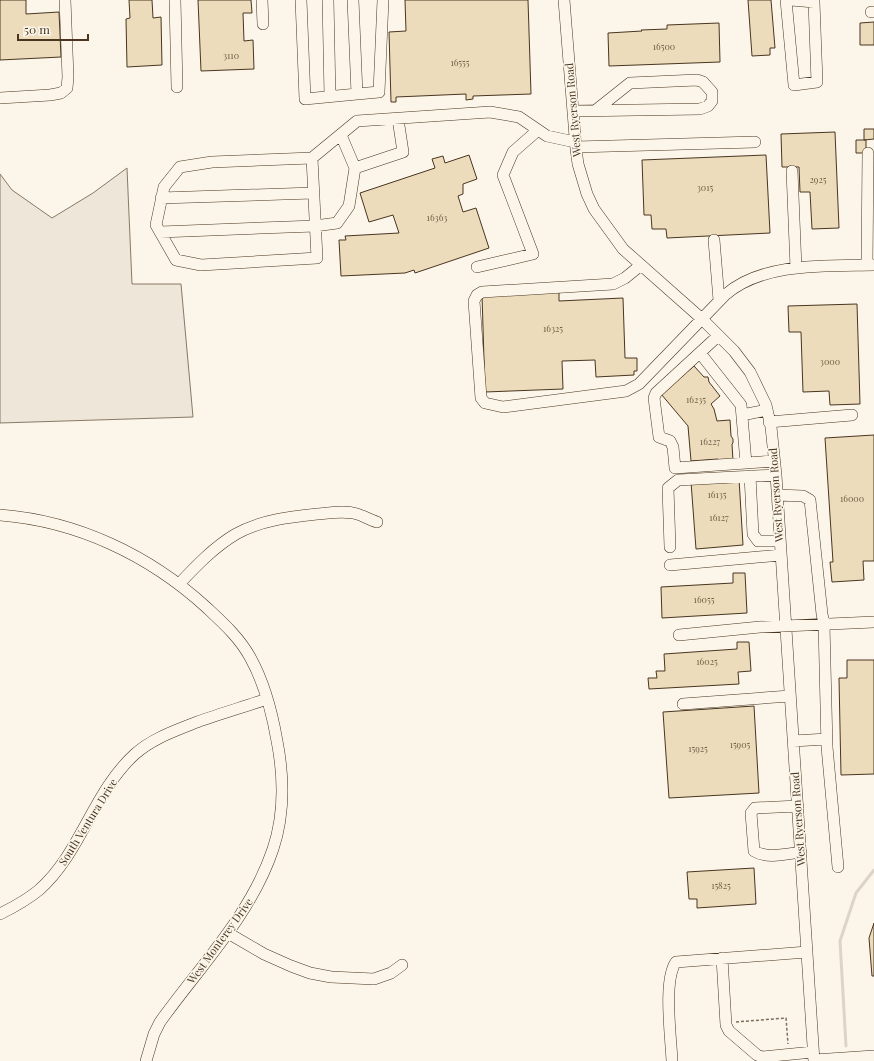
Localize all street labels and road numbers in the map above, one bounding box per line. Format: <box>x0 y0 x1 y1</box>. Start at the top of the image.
street label: West Ryerson Road <box>561 62 584 159</box>
street label: West Ryerson Road <box>765 447 786 544</box>
street label: West Ryerson Road <box>787 771 808 868</box>
street label: South Ventura Drive <box>55 775 121 868</box>
street label: West Monterey Drive <box>183 894 256 987</box>

